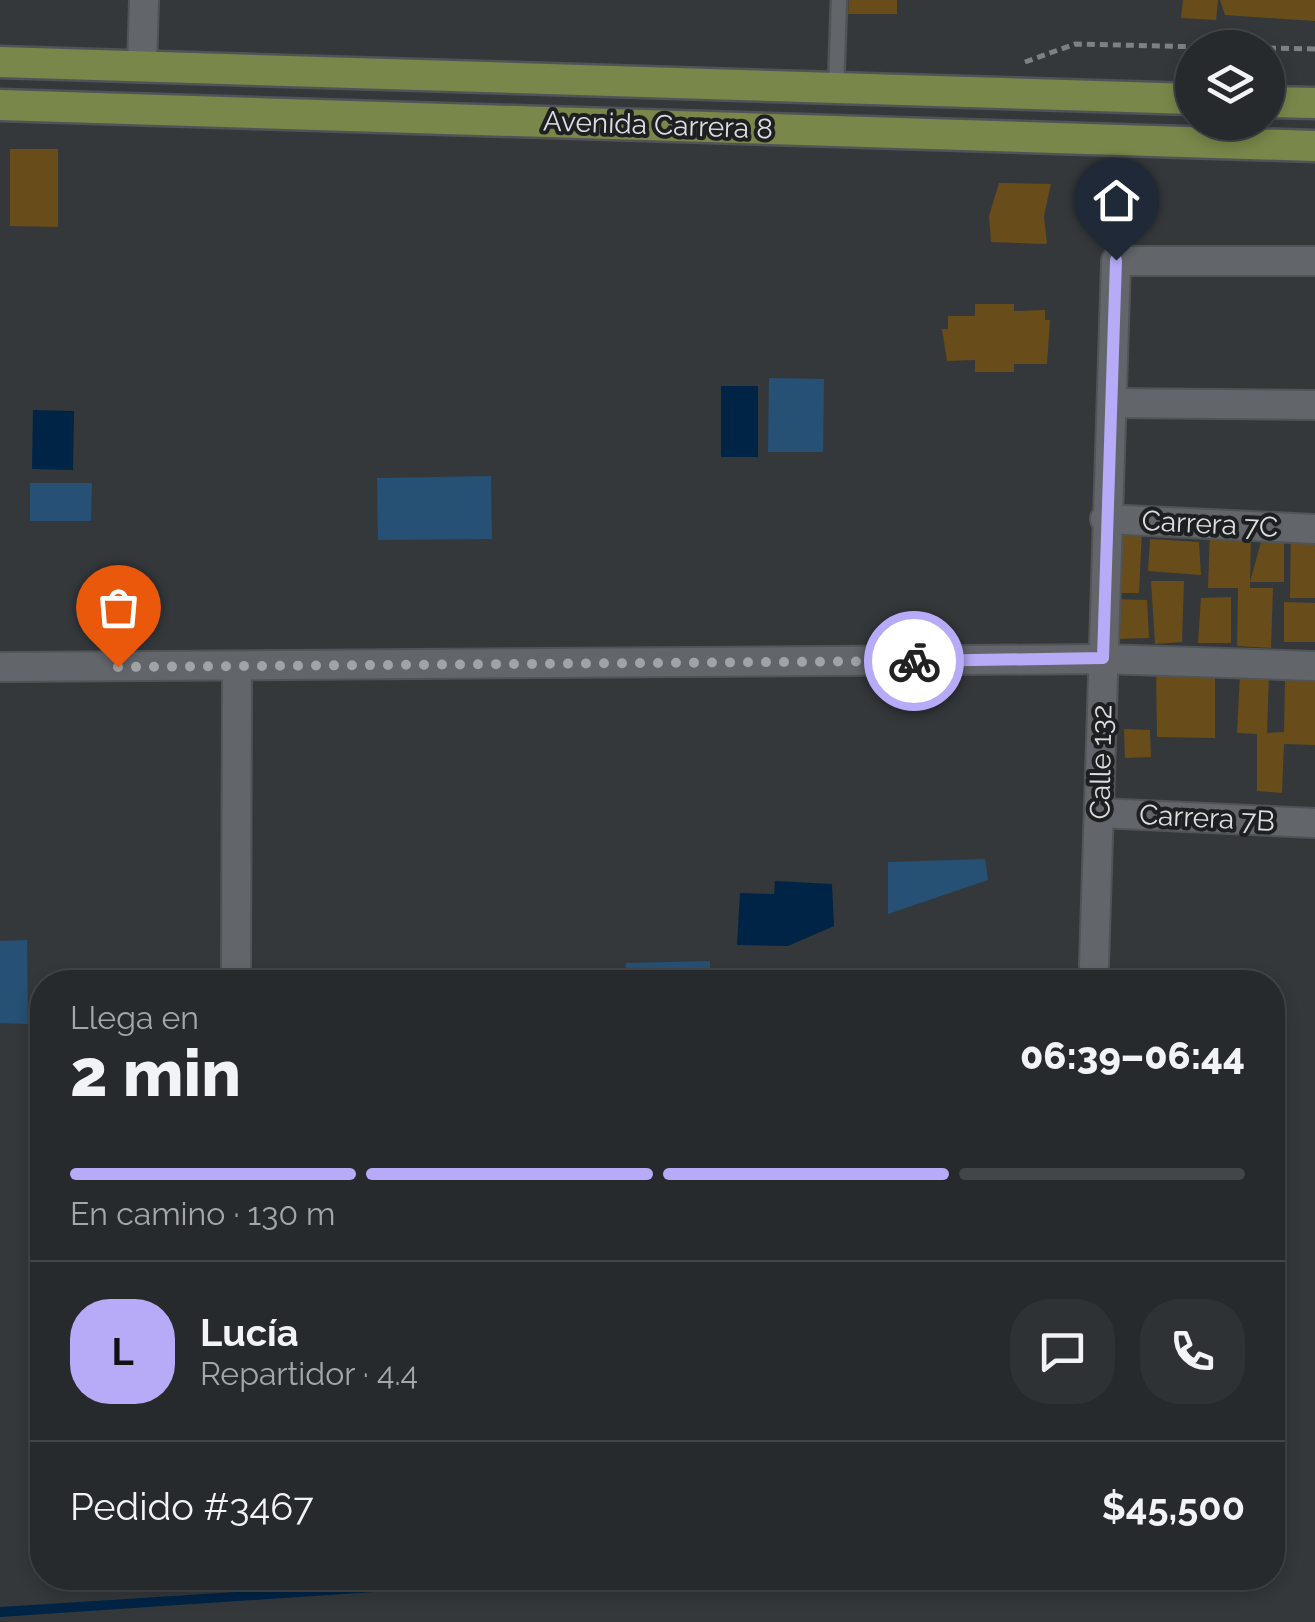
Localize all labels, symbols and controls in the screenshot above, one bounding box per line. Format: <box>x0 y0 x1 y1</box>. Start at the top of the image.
map controls <box>1175 30 1285 140</box>
button: layers <box>1175 30 1285 140</box>
street label: Avenida Carrera 8 <box>542 104 774 146</box>
pin <box>1074 158 1159 261</box>
icon: home <box>1089 173 1144 228</box>
street label: Carrera 7C <box>1141 504 1279 544</box>
pin <box>76 565 161 668</box>
icon: bag <box>91 580 146 635</box>
courier <box>864 611 964 711</box>
icon: bike <box>887 634 942 689</box>
street label: Calle 132 <box>1084 704 1118 820</box>
street label: Carrera 7B <box>1138 798 1276 838</box>
text: Llega en <box>70 999 199 1036</box>
text: 06:39–06:44 <box>1020 1033 1245 1078</box>
text: 2 min <box>70 1035 241 1111</box>
text: En camino · 130 m <box>70 1195 336 1232</box>
button: chat <box>1010 1299 1115 1404</box>
button: phone <box>1140 1299 1245 1404</box>
text: Lucía <box>200 1310 299 1355</box>
text: L <box>111 1329 134 1374</box>
text: Repartidor · 4.4 <box>200 1355 418 1392</box>
text: Pedido #3467 <box>70 1484 314 1529</box>
text: $45,500 <box>1102 1484 1245 1529</box>

